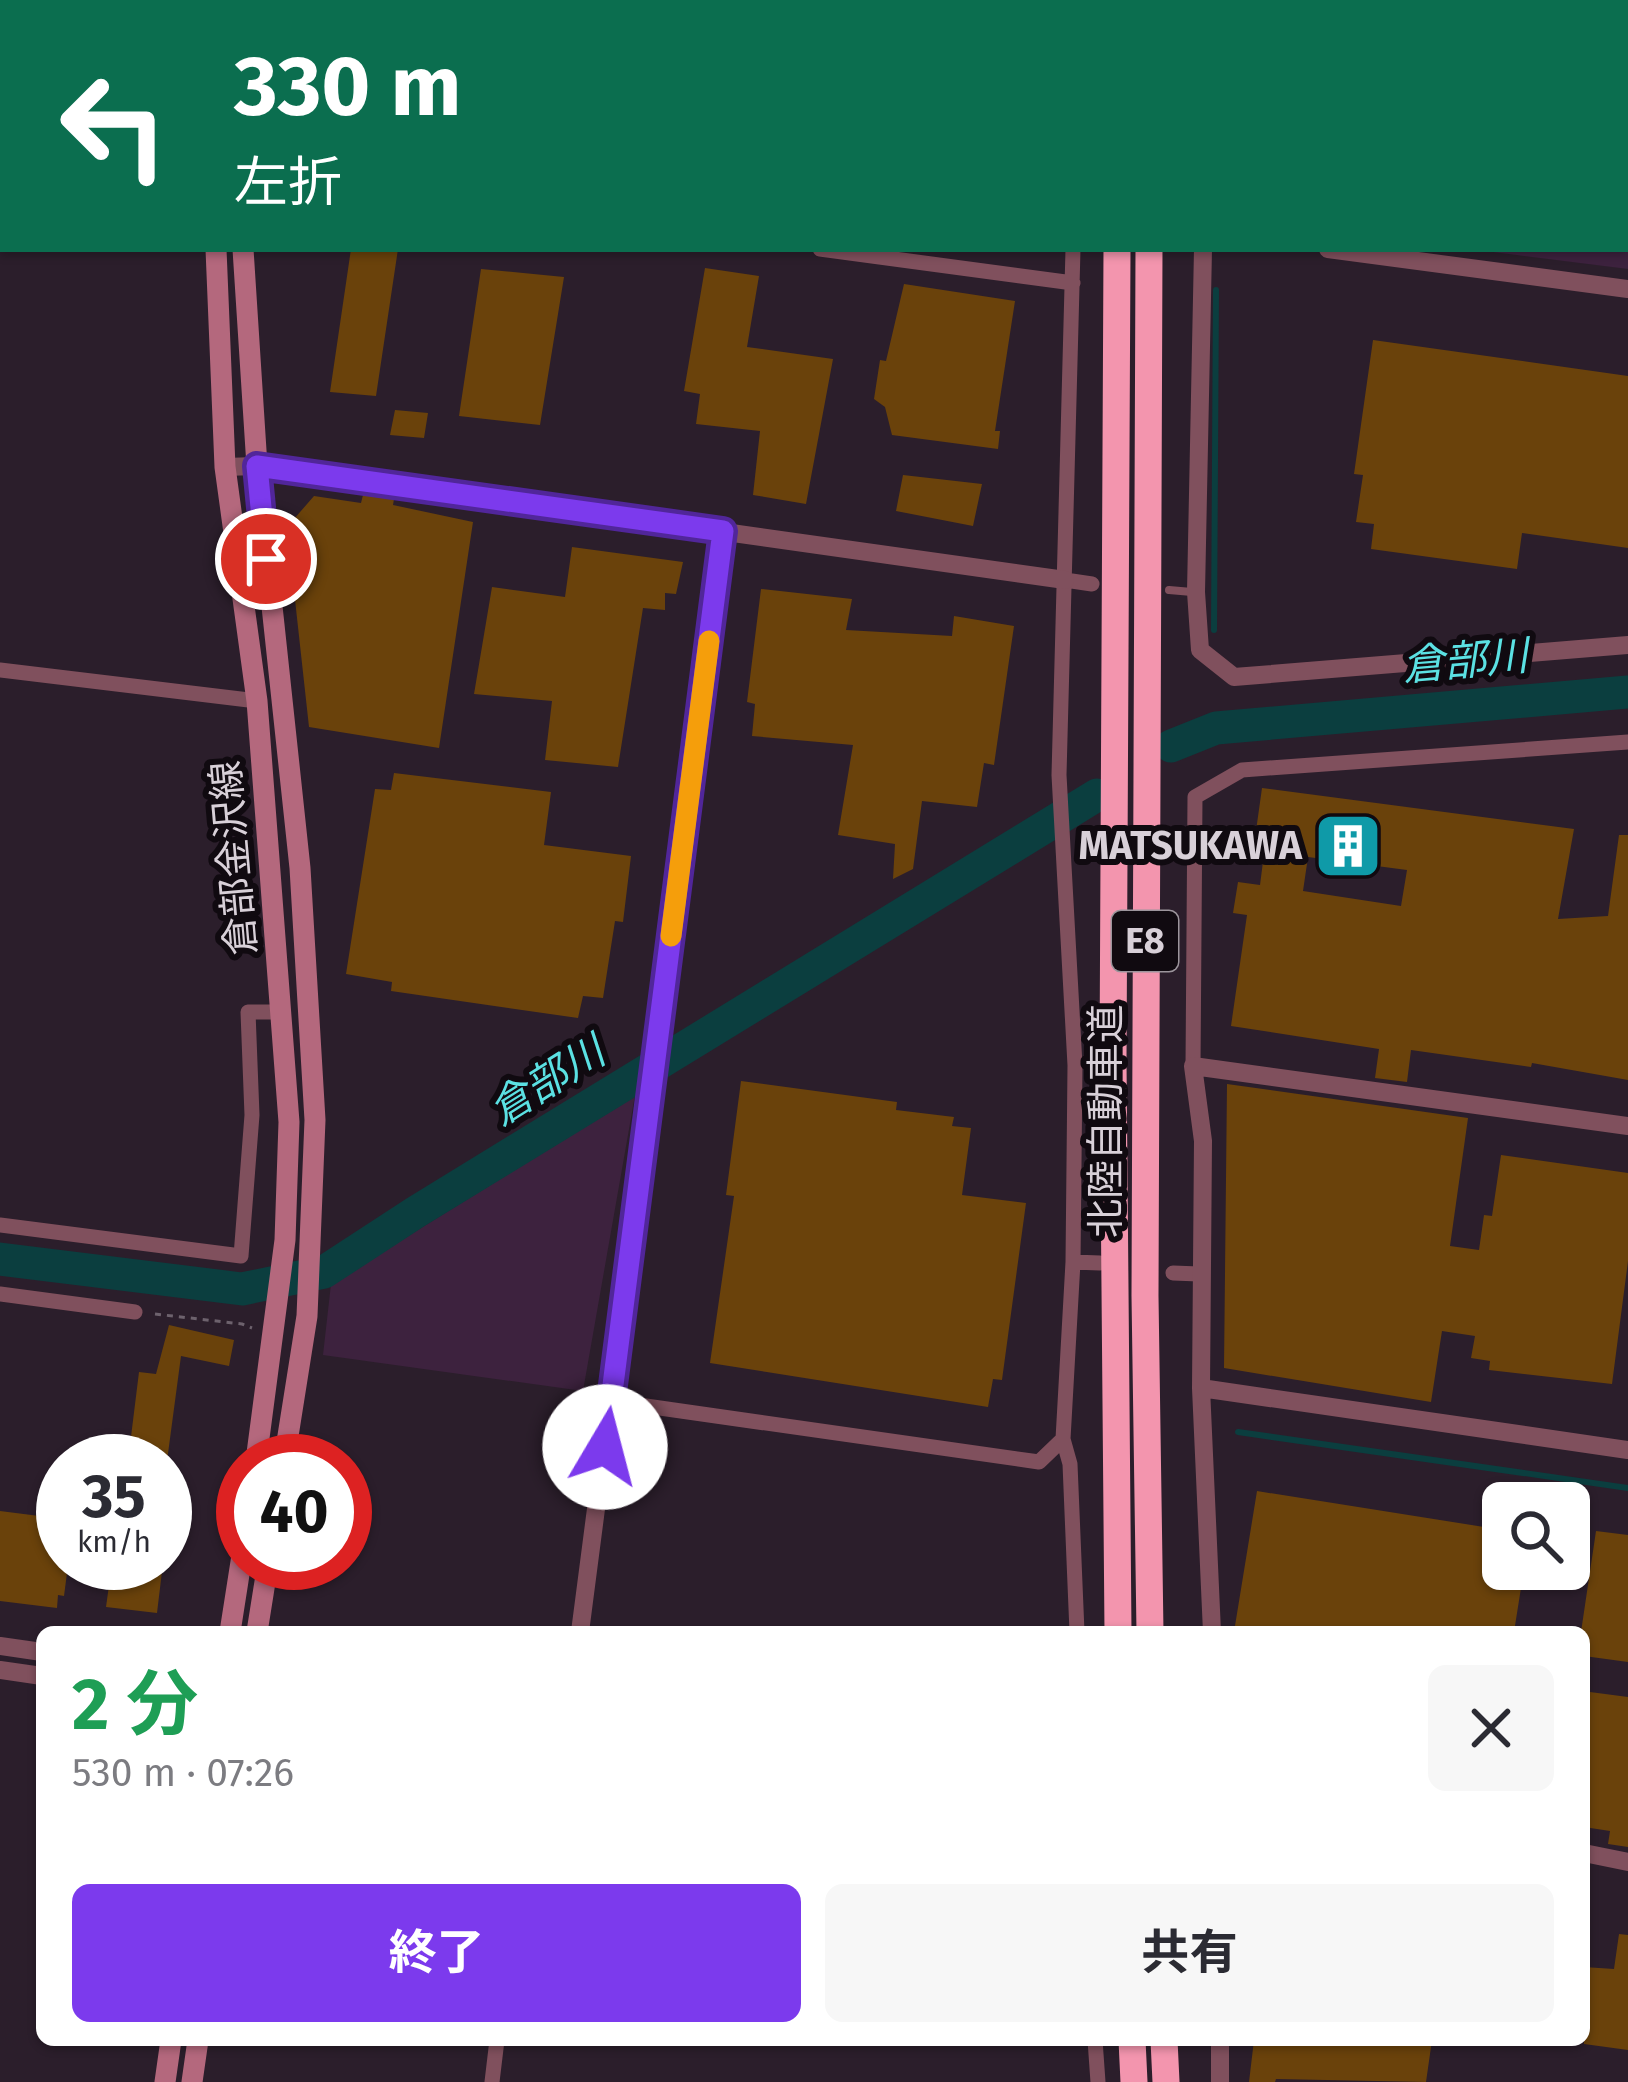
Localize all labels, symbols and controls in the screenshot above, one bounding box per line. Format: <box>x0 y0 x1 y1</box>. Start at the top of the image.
text: 330 m <box>234 36 461 137</box>
icon: left <box>36 48 192 204</box>
text: 左折 <box>234 151 342 215</box>
pin <box>215 508 317 610</box>
icon: arrive <box>233 526 299 592</box>
water label: 倉部川 <box>1400 630 1534 691</box>
street label: 倉部金沢線 <box>203 759 265 957</box>
building icon: MATSUKAWA <box>1313 811 1383 881</box>
place label: MATSUKAWA <box>1079 823 1303 869</box>
road number: E8 <box>1112 911 1178 971</box>
street label: 北陸自動車道 <box>1083 1004 1129 1238</box>
water label: 倉部川 <box>480 1024 617 1136</box>
position arrow <box>542 1384 668 1510</box>
speed limit sign: 40 <box>216 1434 372 1590</box>
text: 35 <box>82 1461 146 1533</box>
map controls <box>1482 1482 1590 1590</box>
button: search <box>1482 1482 1590 1590</box>
text: km/h <box>77 1524 151 1560</box>
text: 2 分 <box>72 1662 198 1748</box>
button: close <box>1428 1665 1554 1791</box>
text: 530 m · 07:26 <box>72 1750 294 1796</box>
button: 終了 <box>72 1884 801 2022</box>
button: 共有 <box>825 1884 1554 2022</box>

